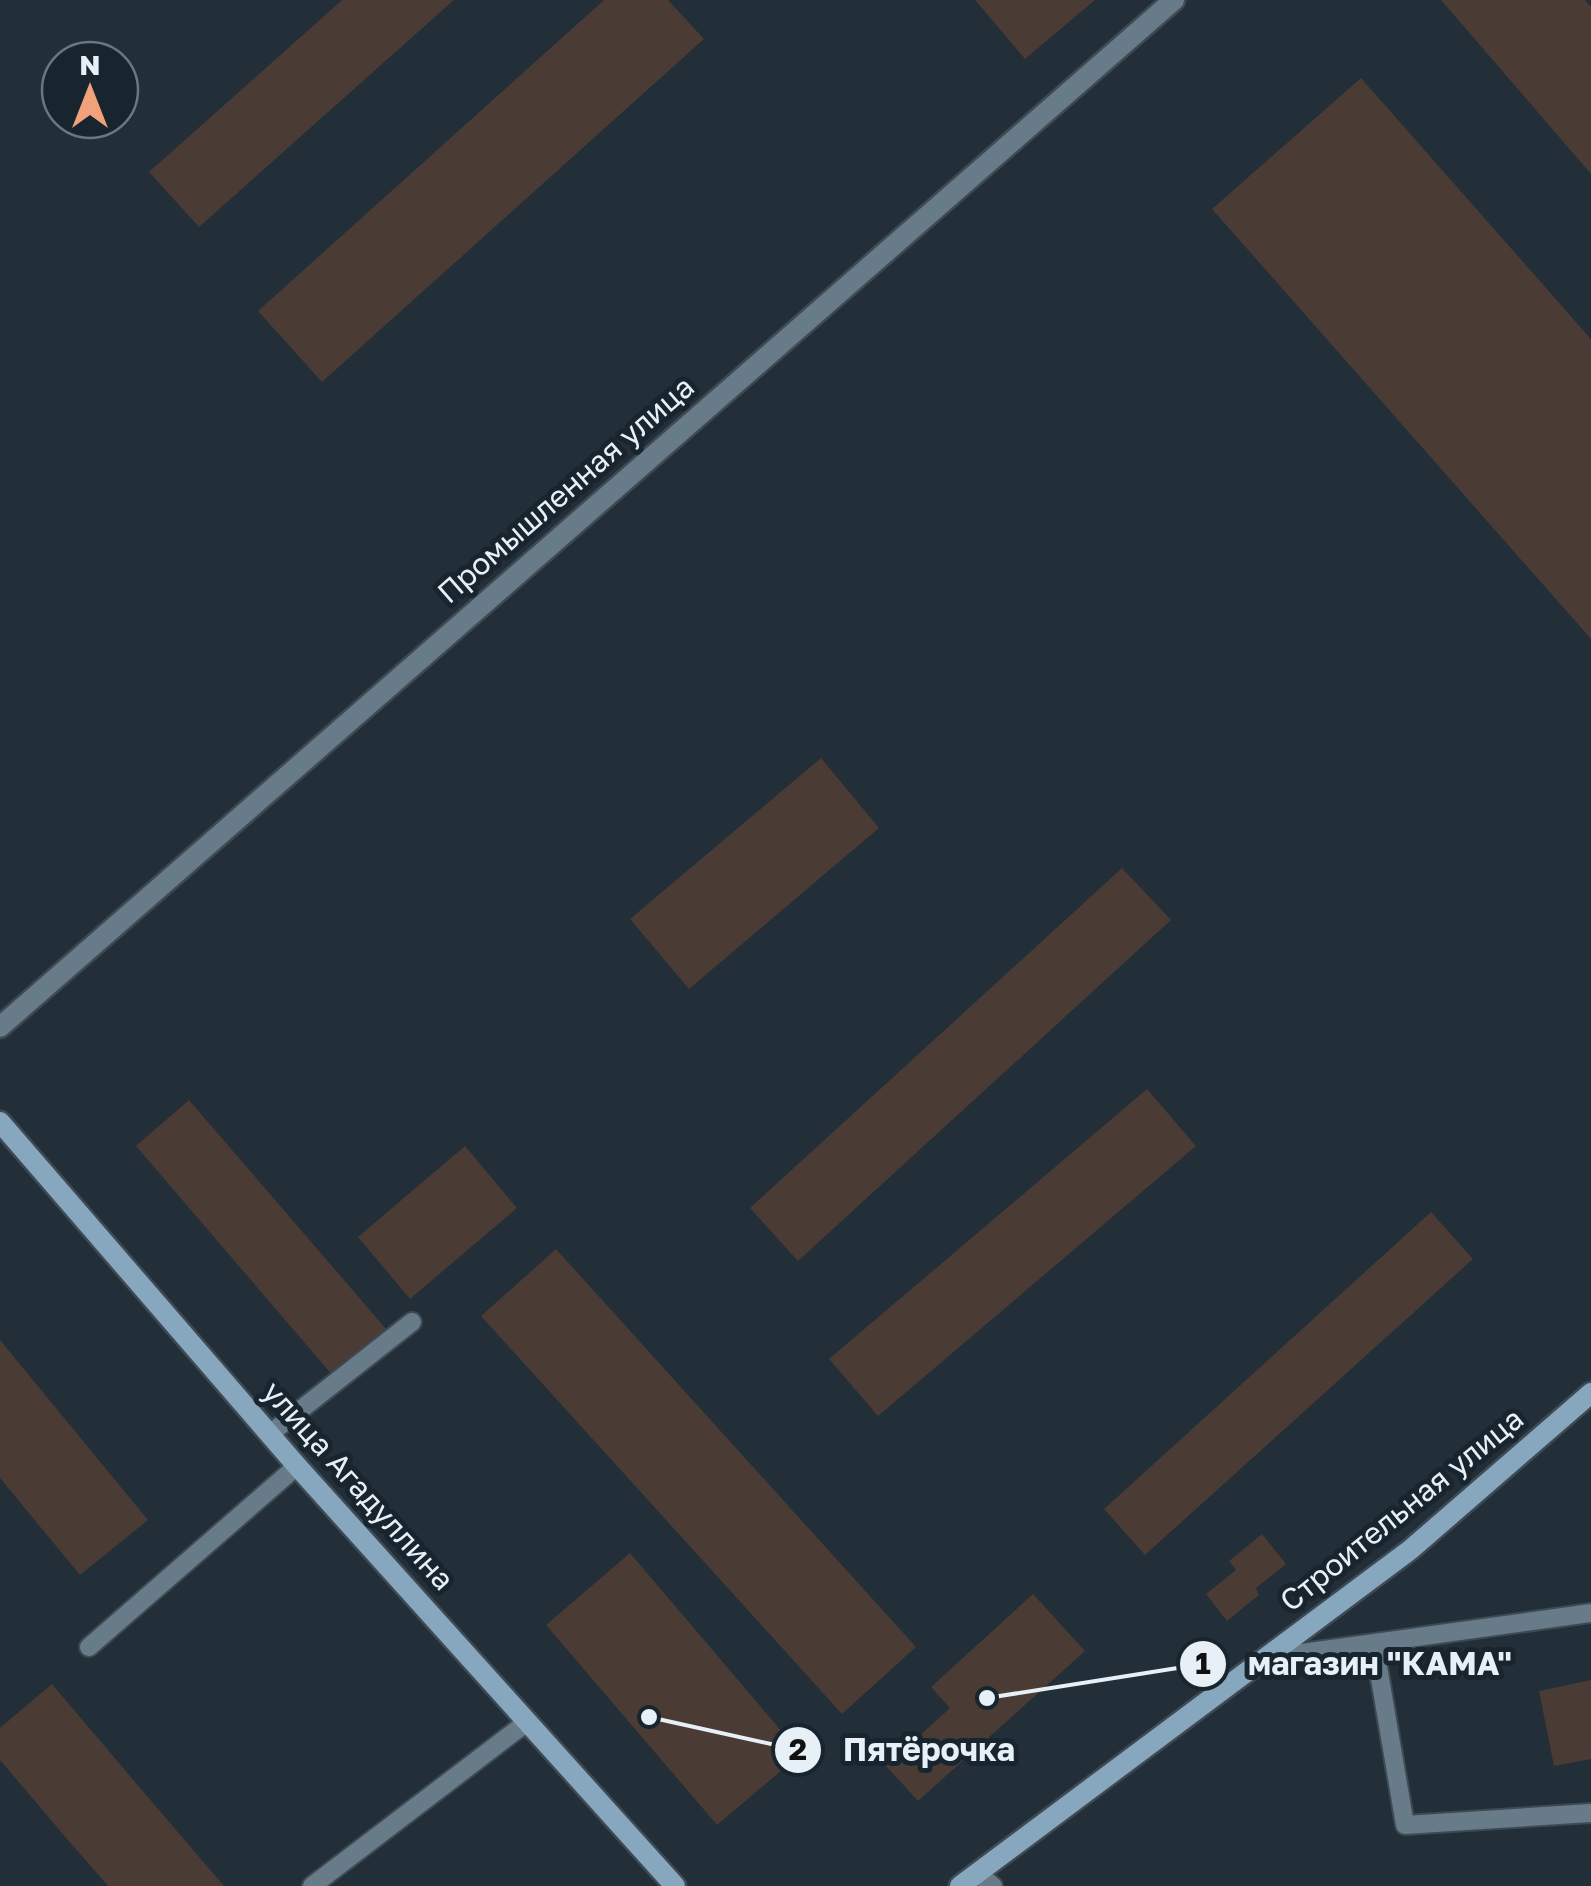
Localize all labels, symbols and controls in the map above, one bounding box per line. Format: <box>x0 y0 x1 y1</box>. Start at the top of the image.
north arrow <box>40 40 140 140</box>
text: N <box>79 48 101 81</box>
street label: Промышленная улица <box>430 368 701 610</box>
street label: улица Агадуллина <box>256 1374 462 1597</box>
street label: Строительная улица <box>1273 1400 1530 1618</box>
callout: магазин "КАМА" <box>1178 1633 1532 1695</box>
text: магазин "КАМА" <box>1248 1644 1512 1682</box>
text: 1 <box>1195 1645 1211 1681</box>
callout: Пятёрочка <box>773 1719 1035 1781</box>
text: Пятёрочка <box>843 1730 1015 1768</box>
text: 2 <box>789 1731 807 1767</box>

